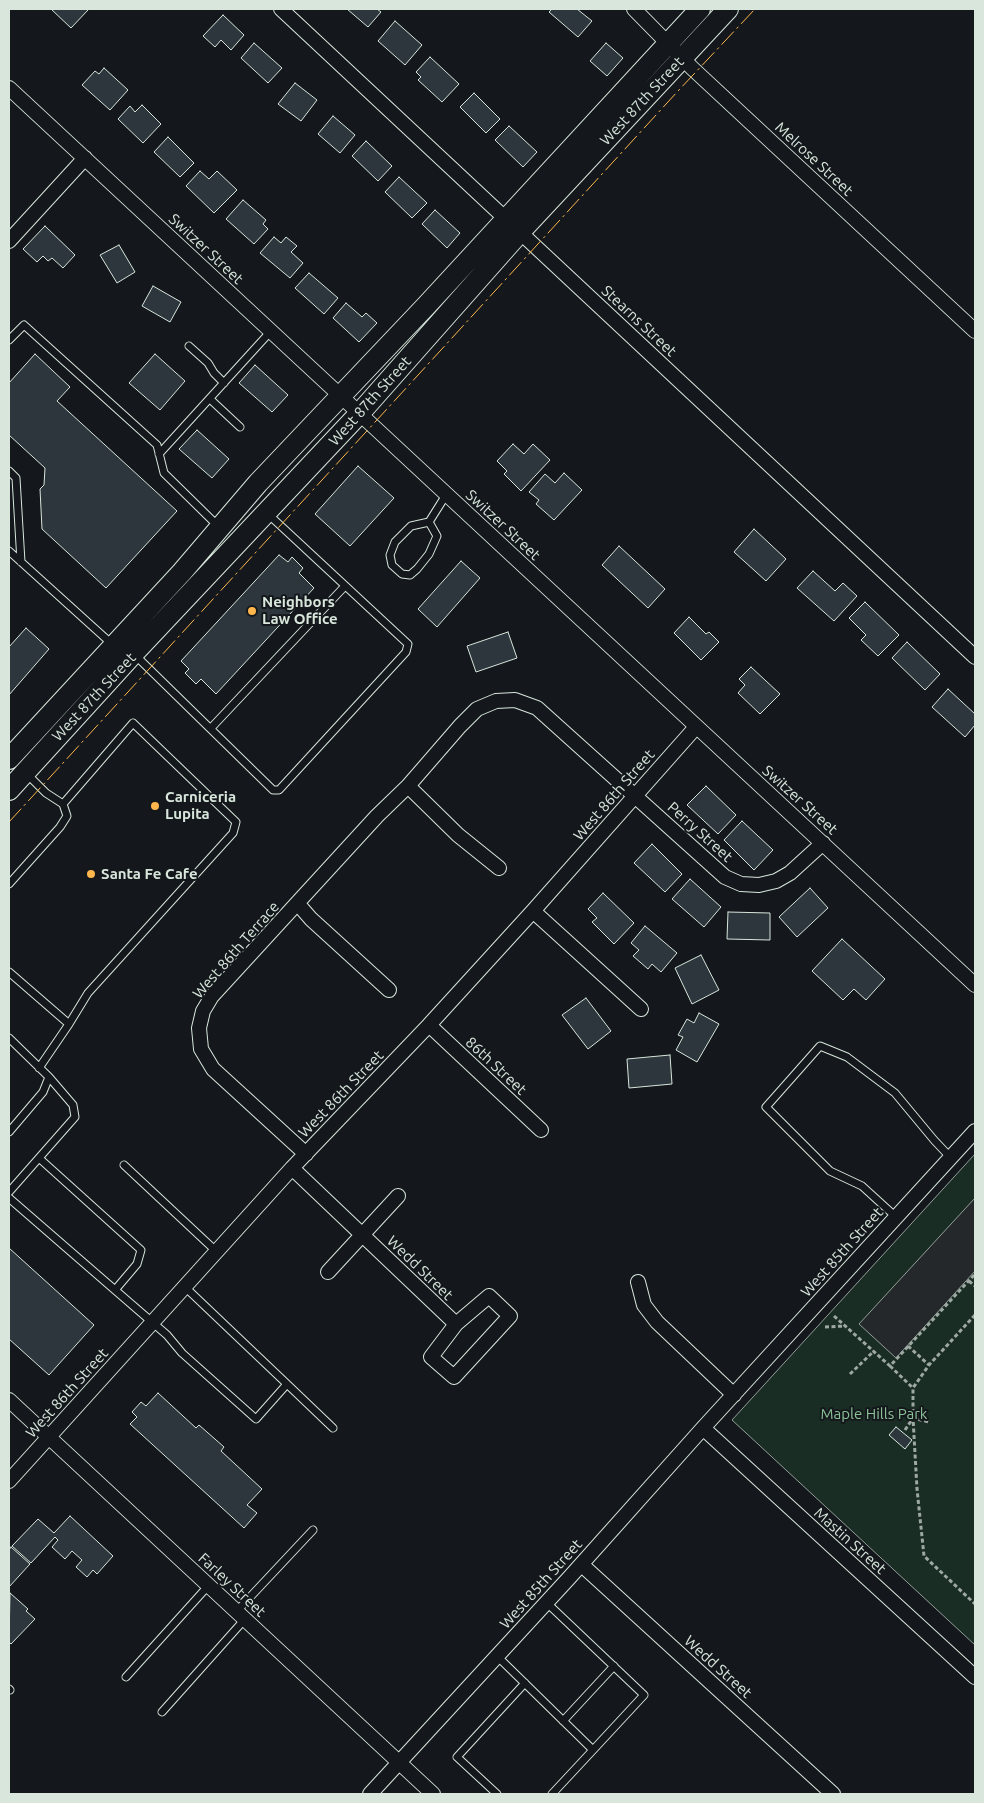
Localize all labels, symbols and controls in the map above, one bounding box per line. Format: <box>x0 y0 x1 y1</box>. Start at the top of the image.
street label: West 87th Street <box>596 53 688 149</box>
street label: Melrose Street <box>771 118 857 200</box>
street label: Switzer Street <box>165 210 247 288</box>
street label: Stearns Street <box>598 282 680 360</box>
street label: West 87th Street <box>325 352 415 450</box>
street label: Switzer Street <box>462 486 544 564</box>
place label: Neighbors Law Office <box>262 593 338 628</box>
marker: Neighbors Law Office <box>246 605 258 617</box>
street label: West 87th Street <box>48 649 140 745</box>
street label: West 86th Street <box>570 746 658 844</box>
street label: Switzer Street <box>759 762 841 838</box>
place label: Carniceria Lupita <box>165 788 236 823</box>
street label: Perry Street <box>664 798 736 866</box>
marker: Carniceria Lupita <box>149 800 161 812</box>
place label: Santa Fe Cafe <box>101 865 198 883</box>
marker: Santa Fe Cafe <box>85 868 97 880</box>
street label: West 86th Terrace <box>189 898 283 1002</box>
street label: 86th Street <box>462 1033 530 1099</box>
street label: West 86th Street <box>295 1047 387 1141</box>
street label: West 85th Street <box>797 1203 887 1301</box>
street label: Wedd Street <box>383 1232 457 1304</box>
street label: West 86th Street <box>22 1344 112 1442</box>
park label: Maple Hills Park <box>821 1405 927 1423</box>
street label: Mastin Street <box>810 1504 890 1578</box>
street label: West 85th Street <box>496 1535 586 1633</box>
street label: Farley Street <box>195 1549 269 1621</box>
street label: Wedd Street <box>680 1632 756 1702</box>

